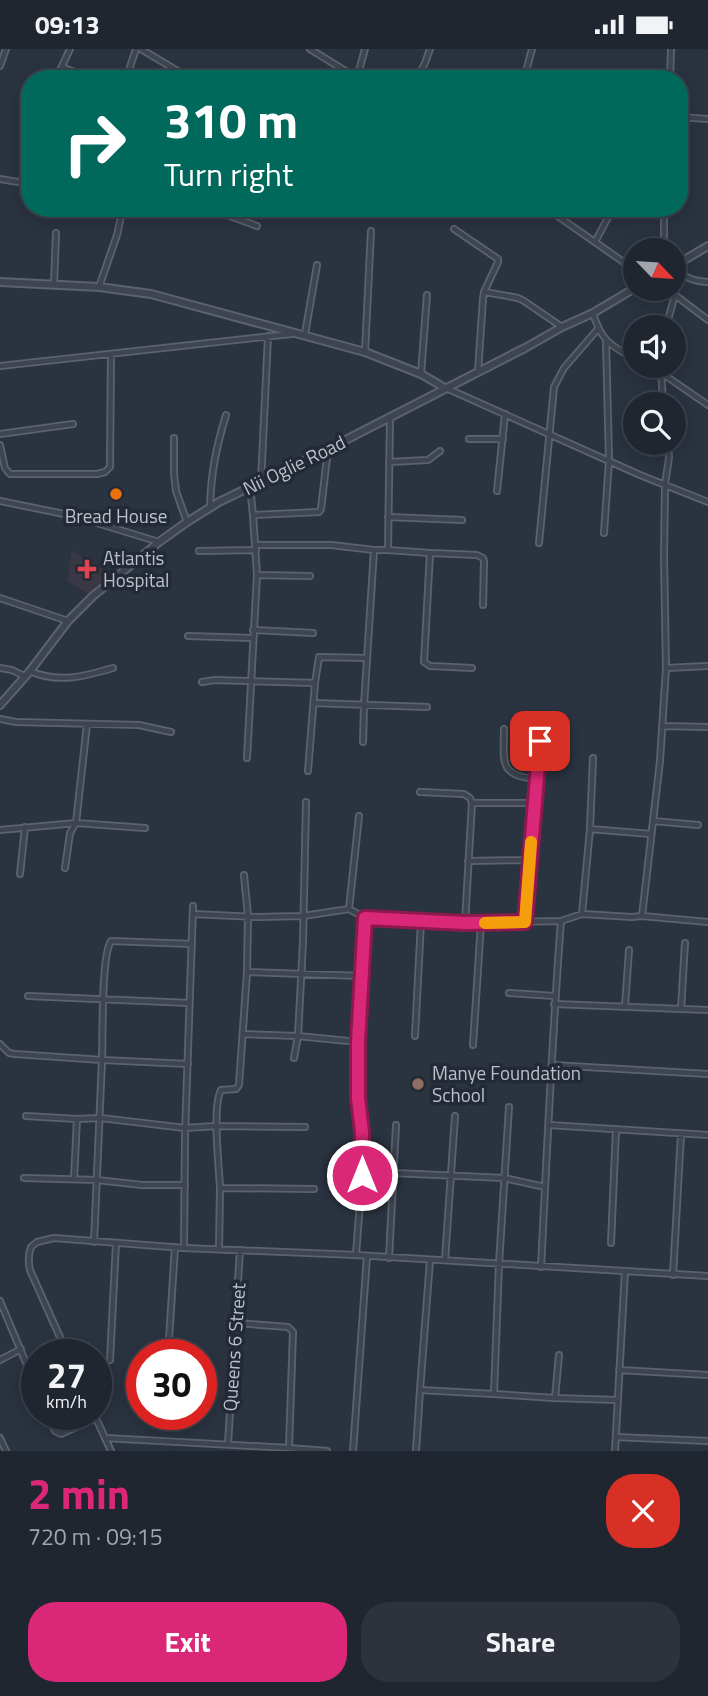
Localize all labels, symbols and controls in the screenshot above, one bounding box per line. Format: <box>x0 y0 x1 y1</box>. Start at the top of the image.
text: 09:13 <box>35 5 100 44</box>
text: 310 m <box>164 82 298 157</box>
icon: right <box>49 98 140 189</box>
text: Turn right <box>164 150 293 198</box>
north arrow <box>623 238 686 301</box>
map controls <box>623 238 686 455</box>
button: sound <box>623 315 686 378</box>
button: search <box>623 392 686 455</box>
street label: Nii Oglie Road <box>237 427 350 502</box>
marker: Bread House <box>108 486 124 502</box>
place label: Bread House <box>65 501 167 530</box>
place label: Atlantis Hospital <box>103 543 169 594</box>
marker: Atlantis Hospital <box>77 559 97 579</box>
pin <box>510 711 570 771</box>
icon: arrive <box>521 722 559 760</box>
place label: Manye Foundation School <box>432 1058 581 1109</box>
marker: Manye Foundation School <box>410 1076 426 1092</box>
position arrow <box>325 1138 399 1212</box>
street label: Queens 6 Street <box>215 1281 252 1412</box>
speed limit sign: 30 <box>126 1339 217 1430</box>
text: 27 <box>47 1348 86 1402</box>
text: km/h <box>46 1388 87 1415</box>
text: 2 min <box>28 1461 130 1525</box>
button: close <box>606 1474 680 1548</box>
text: 720 m · 09:15 <box>28 1519 163 1554</box>
button: Exit <box>28 1602 347 1682</box>
button: Share <box>361 1602 680 1682</box>

